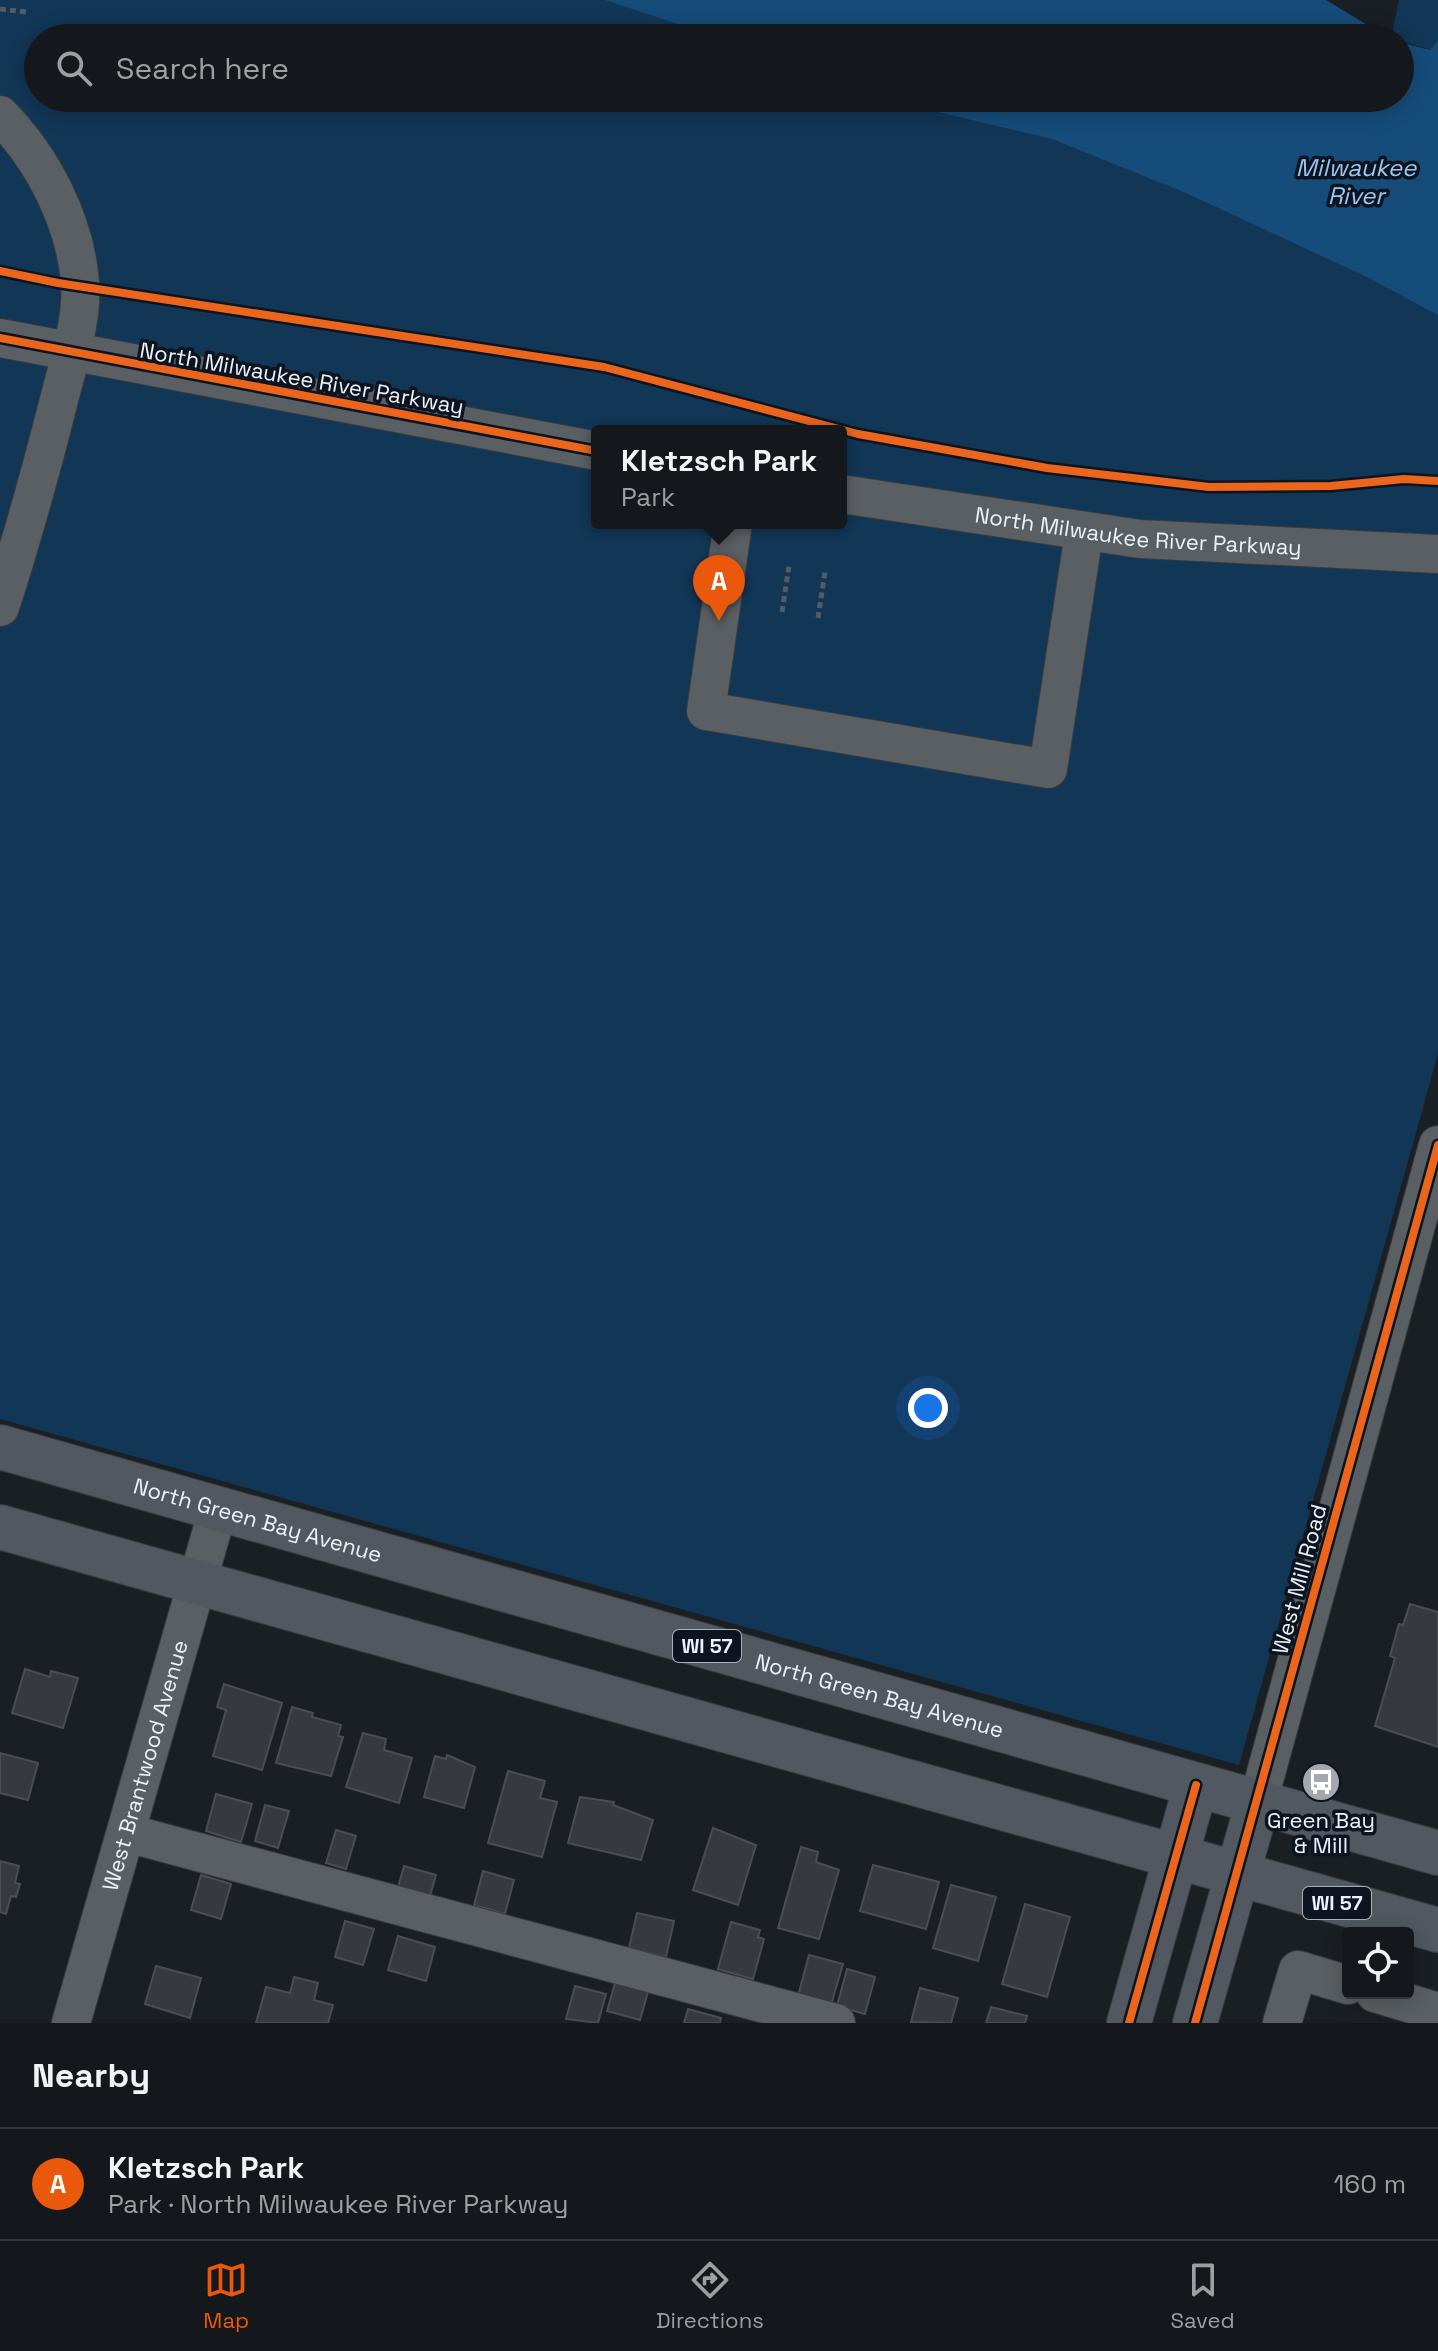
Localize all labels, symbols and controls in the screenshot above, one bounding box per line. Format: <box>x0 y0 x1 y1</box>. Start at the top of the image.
search box <box>24 24 1414 112</box>
icon: search <box>52 46 96 90</box>
text: Search here <box>116 49 289 88</box>
water label: Milwaukee River <box>1296 152 1417 211</box>
street label: North Milwaukee River Parkway <box>138 336 466 420</box>
popup <box>591 425 847 529</box>
text: Kletzsch Park <box>621 441 817 480</box>
text: Park <box>621 480 675 514</box>
street label: North Milwaukee River Parkway <box>973 500 1302 561</box>
pin: A <box>693 555 745 621</box>
your location <box>908 1388 948 1428</box>
street label: North Green Bay Avenue <box>130 1471 385 1568</box>
street label: West Mill Road <box>1266 1501 1332 1657</box>
road number: WI 57 <box>673 1630 741 1662</box>
street label: West Brantwood Avenue <box>96 1637 194 1894</box>
street label: North Green Bay Avenue <box>752 1647 1007 1744</box>
bus stop icon: Green Bay & Mill <box>1300 1761 1342 1803</box>
place label: Green Bay & Mill <box>1267 1806 1375 1859</box>
road number: WI 57 <box>1303 1887 1371 1919</box>
map controls <box>1342 1927 1414 1999</box>
button: locate <box>1342 1927 1414 1999</box>
text: Nearby <box>32 2054 150 2097</box>
text: Kletzsch Park <box>108 2148 304 2187</box>
text: A <box>50 2167 66 2201</box>
text: 160 m <box>1334 2167 1406 2201</box>
text: Park · North Milwaukee River Parkway <box>108 2187 569 2221</box>
tab: Map <box>203 2258 249 2334</box>
tab: Directions <box>656 2258 764 2334</box>
tab: Saved <box>1170 2258 1235 2334</box>

